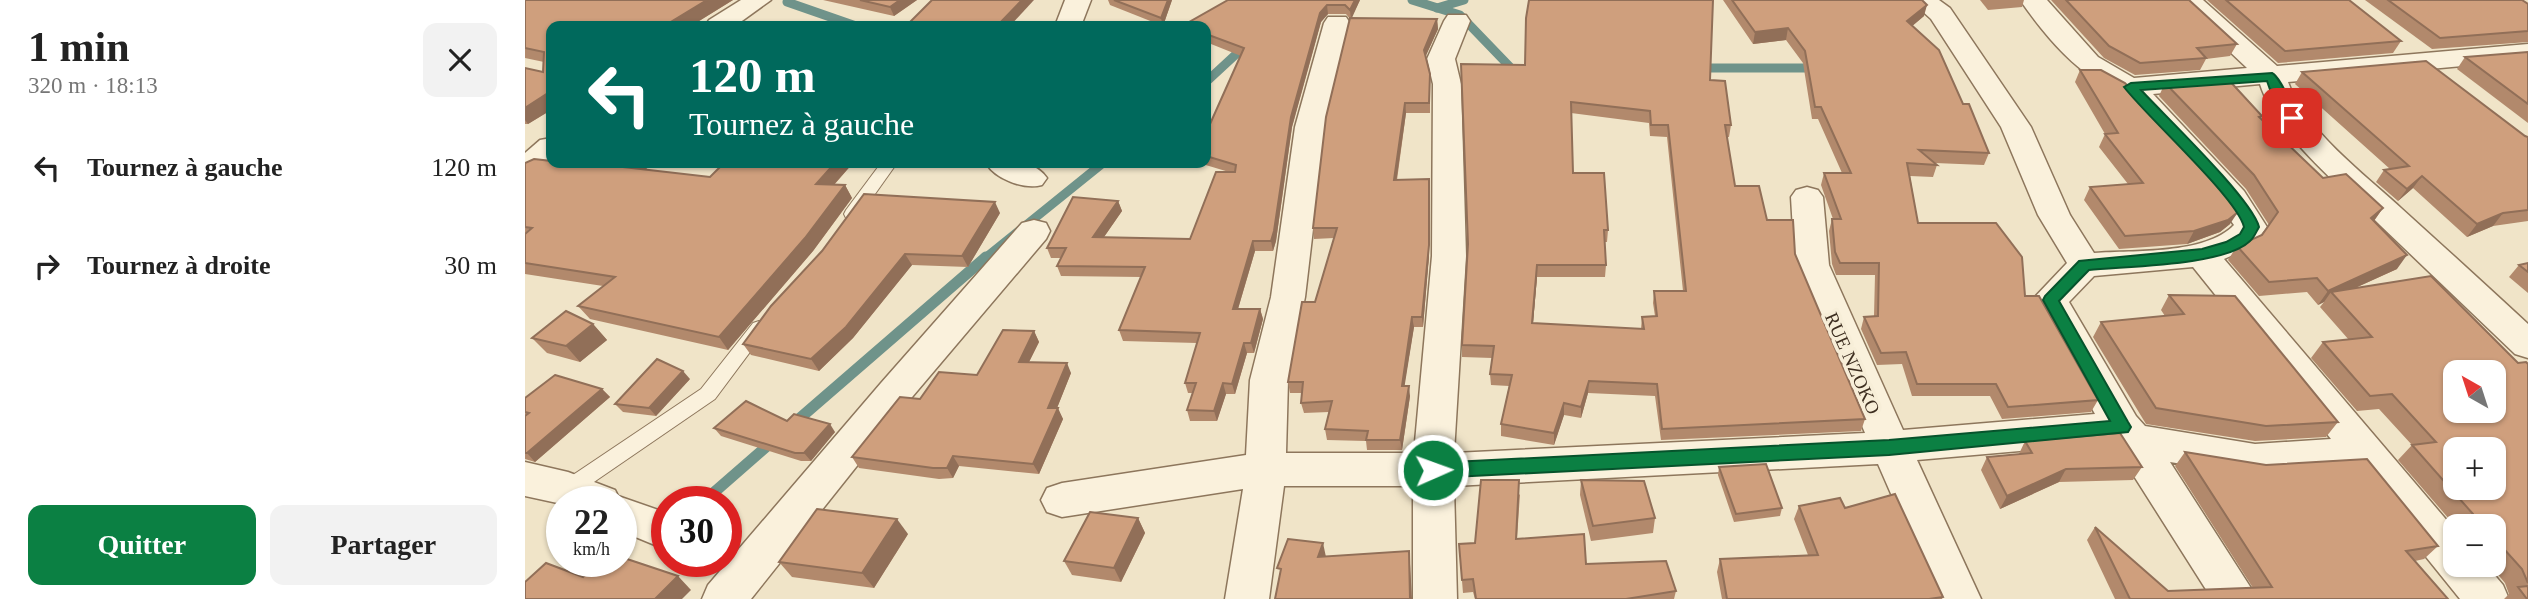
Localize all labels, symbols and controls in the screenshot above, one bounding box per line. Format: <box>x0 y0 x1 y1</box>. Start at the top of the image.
button: close <box>423 23 497 97</box>
text: 1 min <box>28 24 130 70</box>
text: 120 m <box>689 48 816 103</box>
icon: left <box>574 49 665 140</box>
text: 320 m · 18:13 <box>28 73 158 98</box>
pin <box>2262 88 2322 148</box>
icon: arrive <box>2273 99 2311 137</box>
text: Tournez à gauche <box>689 106 914 142</box>
icon: left <box>28 149 66 187</box>
text: Tournez à gauche <box>87 153 283 182</box>
text: 120 m <box>431 153 497 182</box>
icon: right <box>28 247 66 285</box>
text: Tournez à droite <box>87 251 270 280</box>
text: 30 m <box>444 251 497 280</box>
street label: RUE NZOKO <box>1821 309 1884 417</box>
north arrow <box>2443 360 2506 424</box>
map controls <box>2443 360 2506 577</box>
position arrow <box>1396 433 1470 507</box>
button: + <box>2443 437 2506 500</box>
speed limit sign: 30 <box>651 486 742 577</box>
text: 22 <box>574 503 609 542</box>
button: Quitter <box>28 505 256 585</box>
button: Partager <box>270 505 497 585</box>
button: − <box>2443 514 2506 577</box>
text: km/h <box>573 539 610 559</box>

